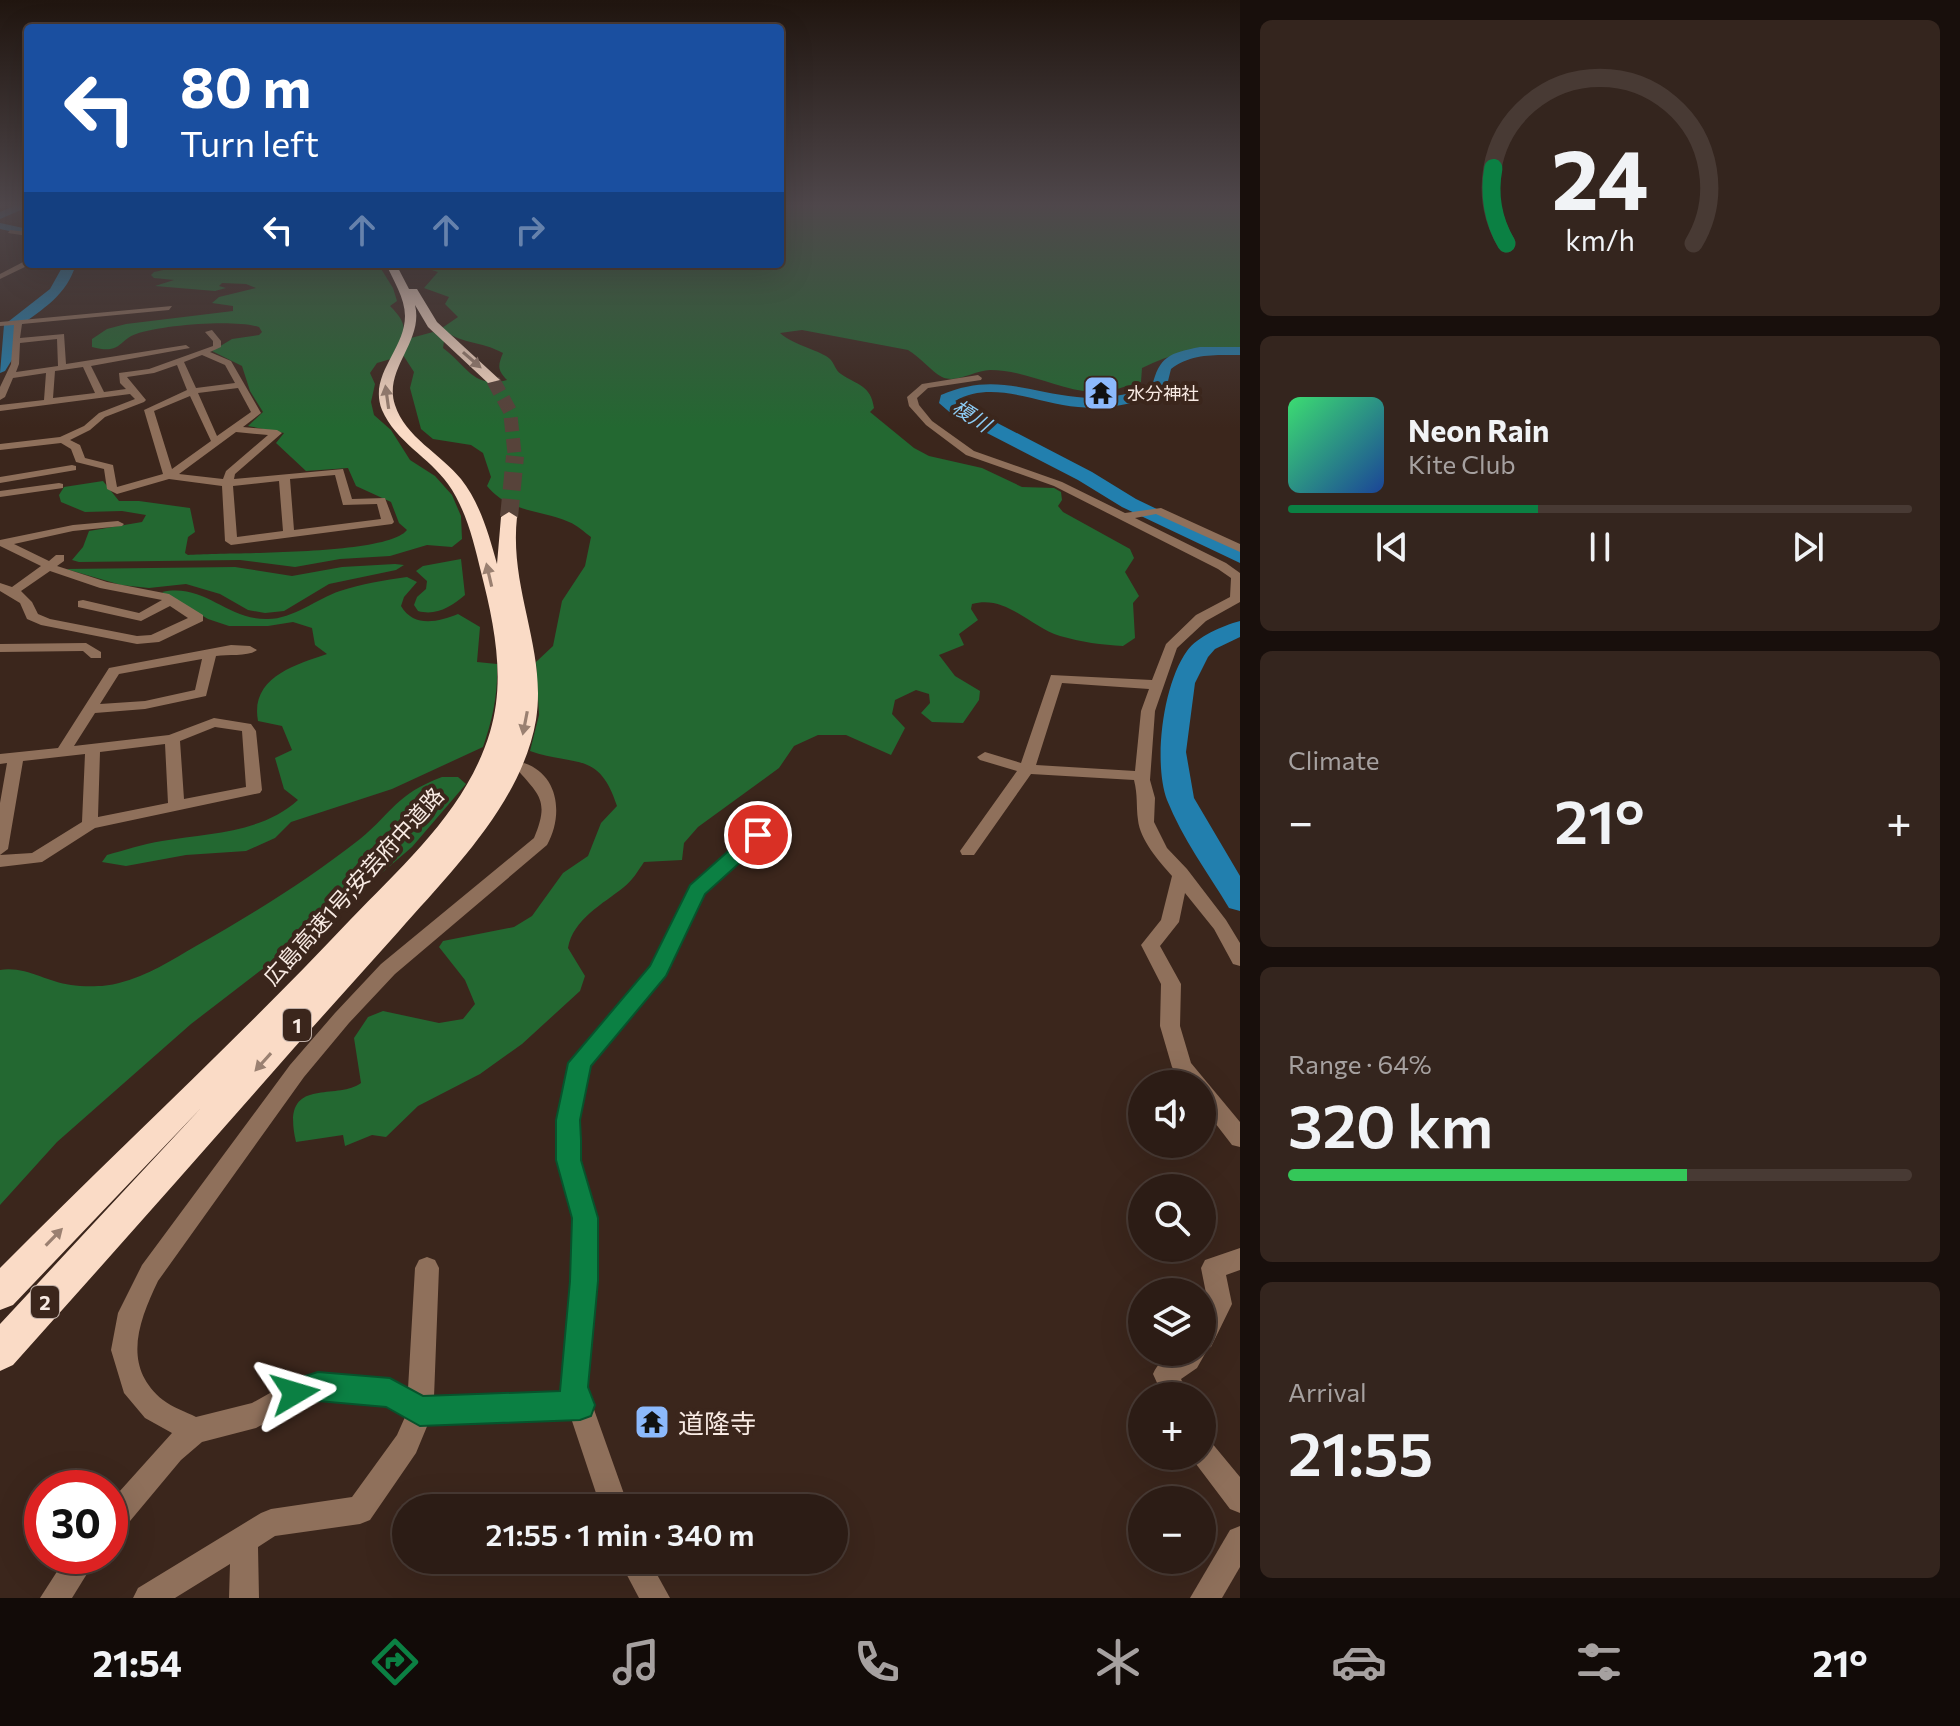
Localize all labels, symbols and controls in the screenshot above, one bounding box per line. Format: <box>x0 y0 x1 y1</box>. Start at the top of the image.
text: 80 m <box>180 51 311 120</box>
icon: left <box>48 56 152 160</box>
text: Turn left <box>180 120 319 164</box>
text: 24 <box>1551 124 1649 226</box>
icon: left <box>256 208 300 252</box>
icon: ahead <box>340 208 384 252</box>
icon: ahead <box>424 208 468 252</box>
icon: right <box>508 208 552 252</box>
text: km/h <box>1565 222 1635 257</box>
one-way arrow <box>462 351 482 368</box>
temple icon: 水分神社 <box>1082 374 1120 412</box>
place label: 水分神社 <box>1127 382 1199 404</box>
one-way arrow <box>380 384 393 409</box>
water label: 榎川 <box>949 394 997 437</box>
text: Neon Rain <box>1408 411 1549 448</box>
text: Kite Club <box>1408 448 1516 479</box>
icon: previous <box>1370 525 1414 569</box>
icon: pause <box>1578 525 1622 569</box>
icon: next <box>1786 525 1830 569</box>
one-way arrow <box>482 562 494 587</box>
one-way arrow <box>518 711 530 736</box>
text: Climate <box>1288 744 1380 775</box>
street label: 広島高速1号;安芸府中道路 <box>257 782 449 990</box>
text: 21° <box>1554 783 1645 856</box>
text: − <box>1288 793 1313 847</box>
text: + <box>1886 793 1912 847</box>
pin <box>724 801 792 869</box>
icon: arrive <box>736 813 780 857</box>
road number: 1 <box>283 1009 311 1041</box>
text: Range · 64% <box>1288 1048 1432 1079</box>
one-way arrow <box>254 1052 272 1071</box>
map controls <box>1128 1070 1216 1574</box>
button: sound <box>1128 1070 1216 1158</box>
text: 320 km <box>1288 1087 1493 1160</box>
button: search <box>1128 1174 1216 1262</box>
one-way arrow <box>45 1228 63 1247</box>
button: layers <box>1128 1278 1216 1366</box>
road number: 2 <box>31 1286 59 1318</box>
position arrow <box>253 1351 337 1435</box>
text: Arrival <box>1288 1376 1367 1407</box>
button: + <box>1128 1382 1216 1470</box>
temple icon: 道隆寺 <box>633 1403 671 1441</box>
place label: 道隆寺 <box>678 1407 756 1438</box>
text: 21:55 <box>1288 1415 1433 1488</box>
speed limit sign: 30 <box>24 1470 128 1574</box>
button: − <box>1128 1486 1216 1574</box>
text: 21:55 · 1 min · 340 m <box>486 1515 754 1552</box>
icon: directions <box>367 1634 423 1690</box>
icon: music <box>608 1634 664 1690</box>
icon: phone <box>849 1634 905 1690</box>
icon: climate <box>1090 1634 1146 1690</box>
icon: car <box>1331 1634 1387 1690</box>
icon: filters <box>1571 1634 1627 1690</box>
text: 21:54 <box>92 1640 182 1684</box>
text: 21° <box>1812 1640 1868 1684</box>

